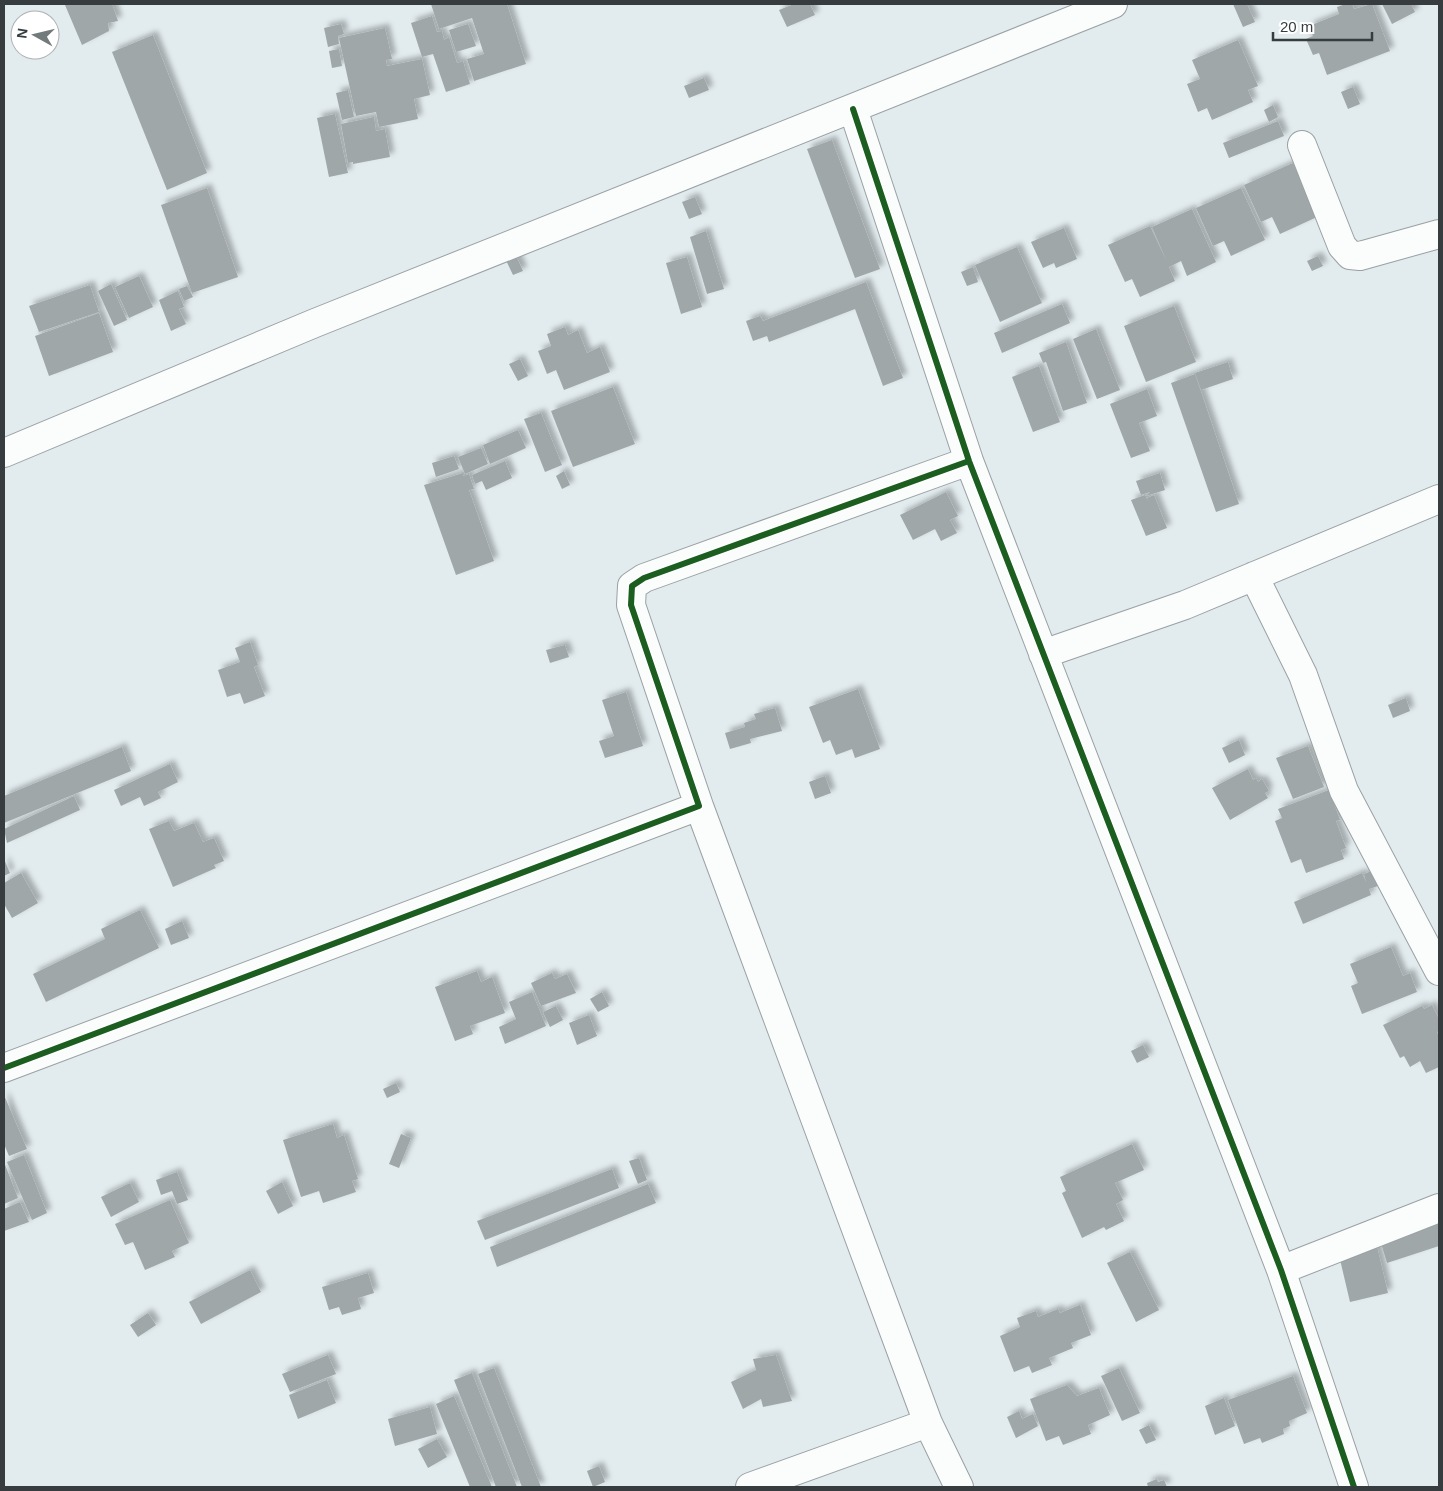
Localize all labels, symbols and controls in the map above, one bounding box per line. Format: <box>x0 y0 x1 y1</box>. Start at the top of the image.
north arrow <box>10 10 60 60</box>
scale bar <box>1273 10 1372 42</box>
text: 20 m <box>1280 18 1313 35</box>
text: N <box>13 27 31 39</box>

